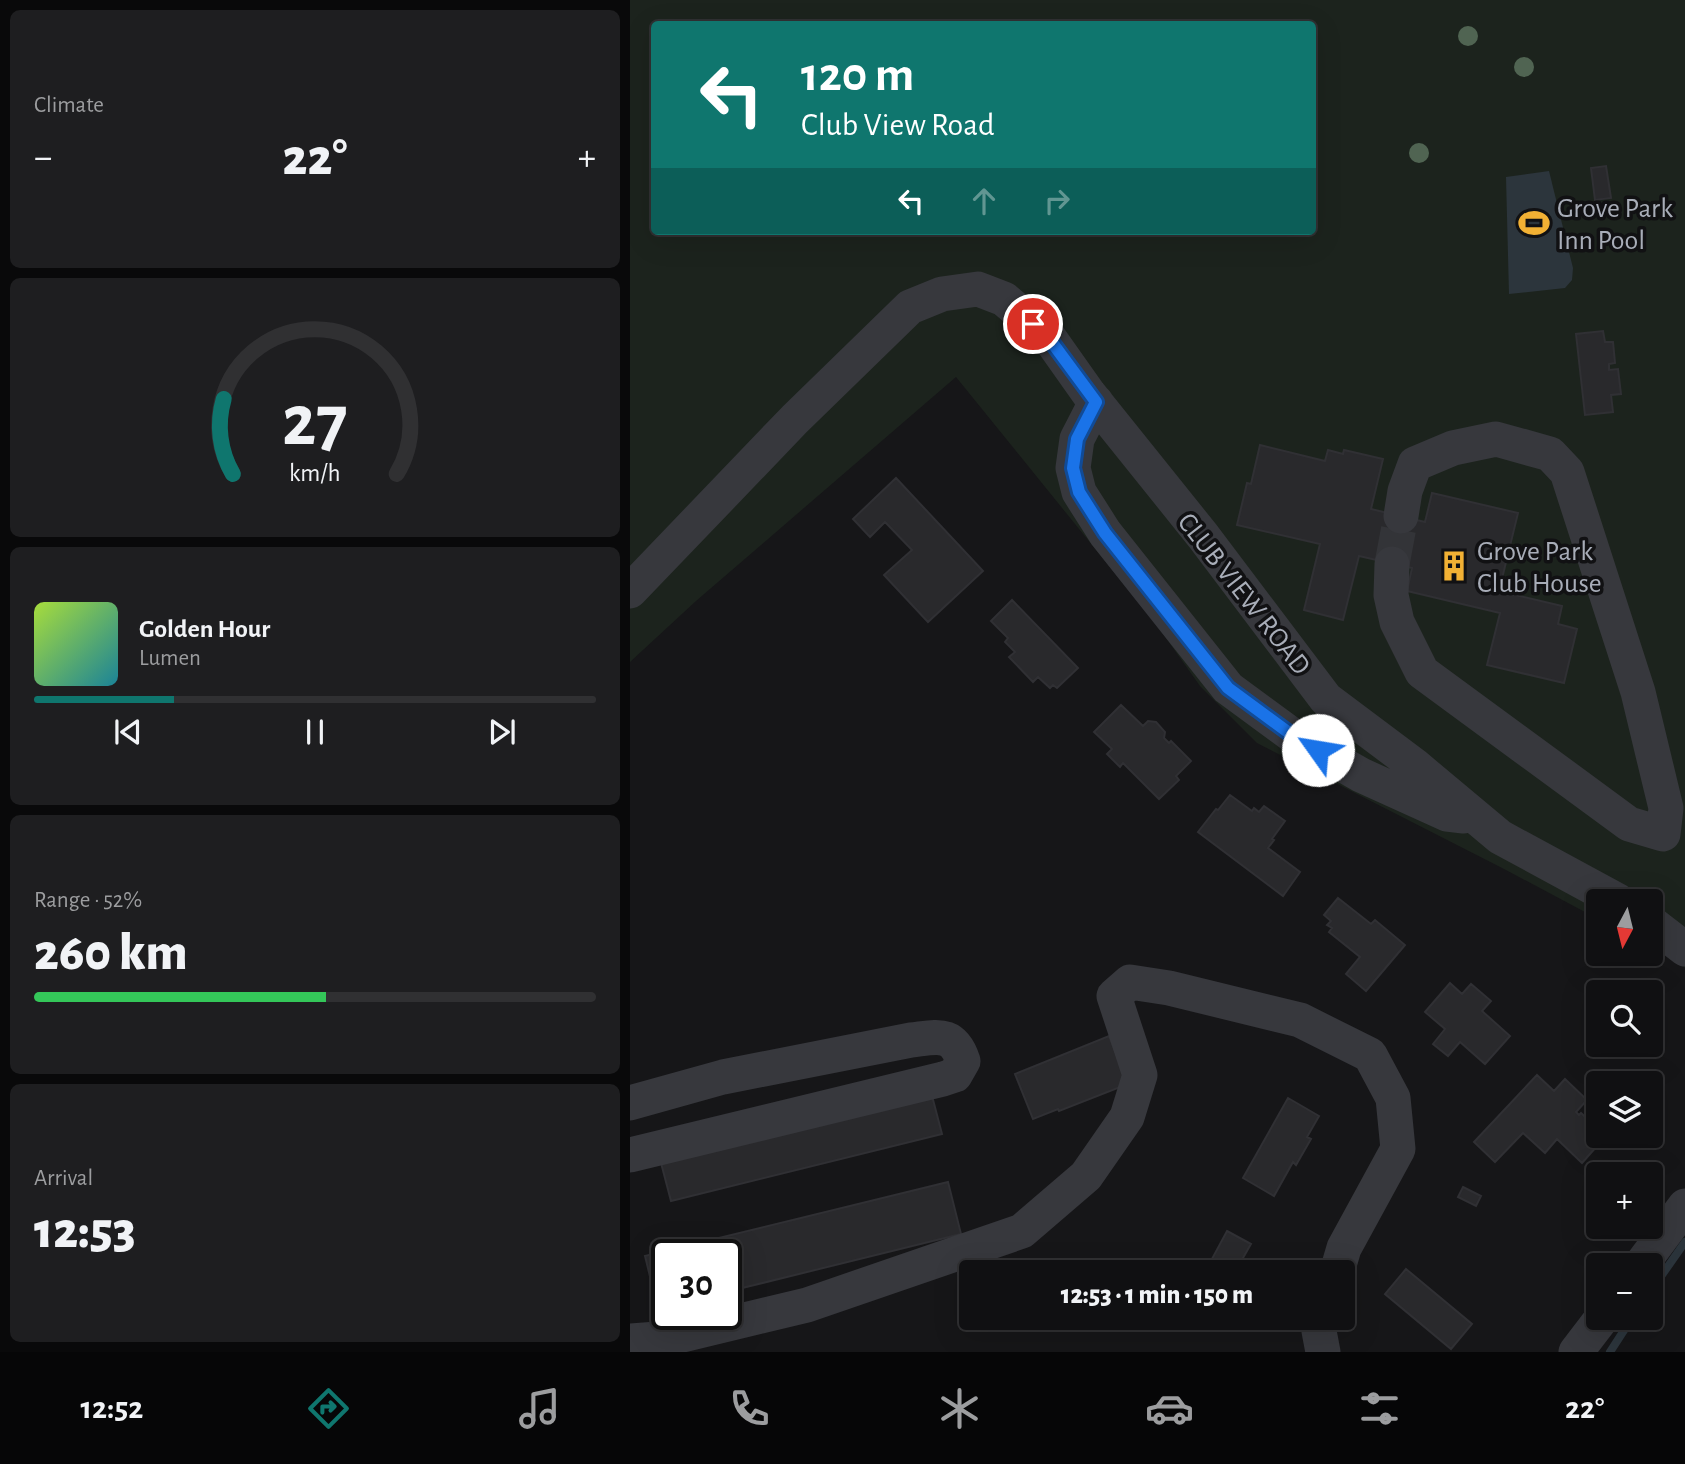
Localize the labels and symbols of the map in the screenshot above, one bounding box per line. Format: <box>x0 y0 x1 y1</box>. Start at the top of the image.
place label: Grove Park Inn Pool <box>1557 195 1673 255</box>
sports icon: Grove Park Inn Pool <box>1517 206 1551 240</box>
pin <box>1003 294 1063 354</box>
street label: CLUB VIEW ROAD <box>1172 508 1315 680</box>
place label: Grove Park Club House <box>1477 538 1602 598</box>
building icon: Grove Park Club House <box>1437 549 1471 583</box>
position arrow <box>1281 713 1355 787</box>
north arrow <box>1586 889 1662 966</box>
speed limit sign: 30 <box>651 1239 742 1330</box>

